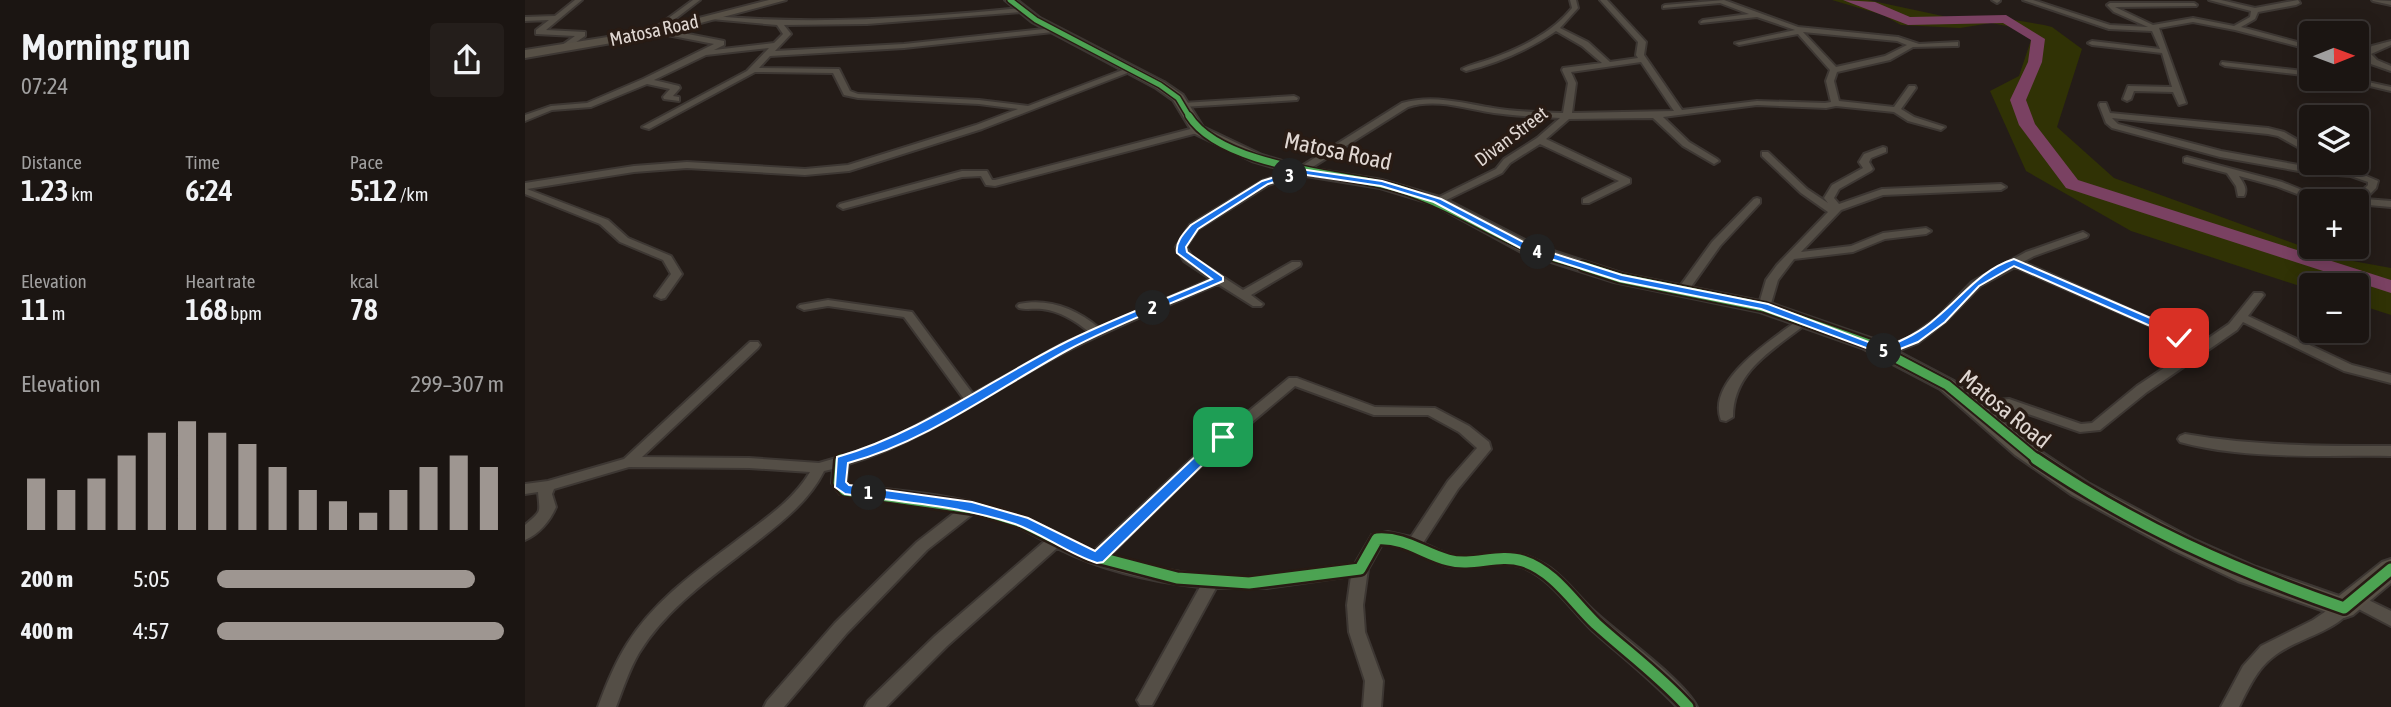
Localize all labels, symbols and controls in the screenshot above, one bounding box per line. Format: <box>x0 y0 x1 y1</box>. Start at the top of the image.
street label: Matosa Road <box>608 10 700 50</box>
north arrow <box>2299 21 2369 91</box>
map controls <box>2299 21 2369 343</box>
button: share <box>430 23 504 97</box>
text: Morning run <box>21 25 191 68</box>
text: 07:24 <box>21 73 68 99</box>
street label: Divan Street <box>1470 102 1552 170</box>
button: layers <box>2299 105 2369 175</box>
street label: Matosa Road <box>1282 127 1394 175</box>
text: Distance <box>21 151 82 173</box>
text: Time <box>185 151 220 173</box>
text: Pace <box>350 151 383 173</box>
pin: 3 <box>1273 158 1307 194</box>
text: 3 <box>1285 164 1294 186</box>
text: 1.23 <box>21 173 69 207</box>
text: 6:24 <box>185 173 233 207</box>
text: 5:12 <box>350 173 397 207</box>
text: km <box>69 183 93 205</box>
text: /km <box>397 183 428 205</box>
button: + <box>2299 189 2369 259</box>
pin: 4 <box>1521 234 1555 270</box>
text: 4 <box>1533 240 1542 262</box>
text: Elevation <box>21 270 87 292</box>
text: Heart rate <box>185 270 255 292</box>
text: kcal <box>350 270 379 292</box>
button: − <box>2299 273 2369 343</box>
pin: 2 <box>1135 290 1171 326</box>
text: 11 <box>21 292 49 326</box>
text: 168 <box>185 292 228 326</box>
text: 78 <box>350 292 378 326</box>
text: 2 <box>1148 296 1157 318</box>
text: m <box>49 302 66 324</box>
text: bpm <box>228 302 262 324</box>
pin <box>2149 308 2209 368</box>
icon: check <box>2160 319 2198 357</box>
pin: 5 <box>1867 334 1901 368</box>
text: 5 <box>1879 339 1888 361</box>
street label: Matosa Road <box>1954 365 2056 453</box>
text: Elevation <box>21 371 101 397</box>
text: 299–307 m <box>410 371 504 397</box>
pin <box>1193 407 1253 467</box>
icon: arrive <box>1204 418 1242 456</box>
pin: 1 <box>851 476 887 510</box>
text: 1 <box>864 481 873 503</box>
text: 200 m <box>21 566 73 592</box>
text: 5:05 <box>133 566 170 592</box>
text: 400 m <box>21 618 73 644</box>
text: 4:57 <box>133 618 170 644</box>

